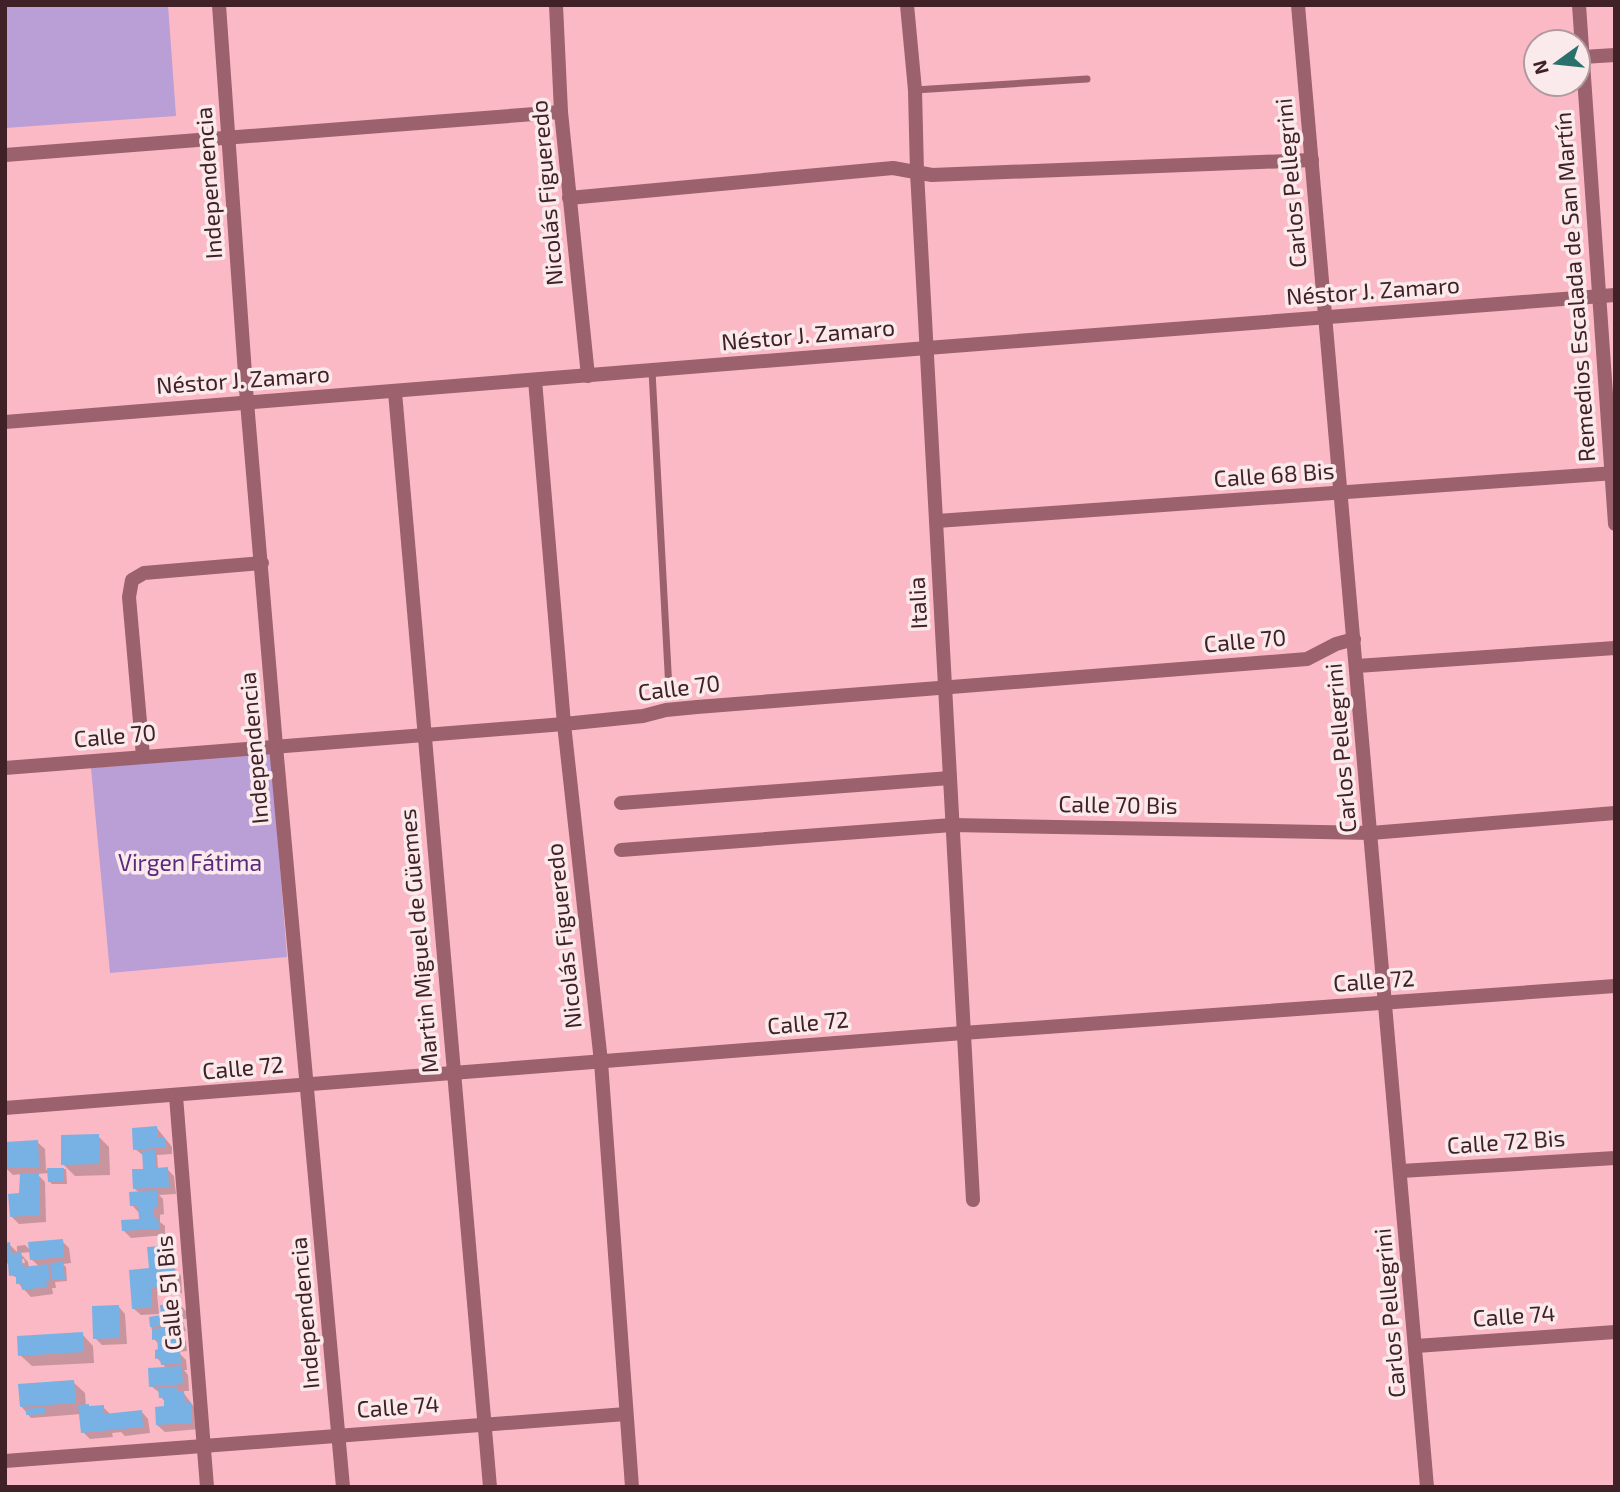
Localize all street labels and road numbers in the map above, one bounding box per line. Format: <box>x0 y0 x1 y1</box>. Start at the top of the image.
street label: Carlos Pellegrini <box>1269 97 1311 269</box>
street label: Nicolás Figueredo <box>524 99 568 287</box>
street label: Independencia <box>189 106 227 260</box>
street label: Remedios Escalada de San Martín <box>1548 111 1600 463</box>
street label: Néstor J. Zamaro <box>1285 270 1461 310</box>
street label: Néstor J. Zamaro <box>720 312 896 356</box>
street label: Néstor J. Zamaro <box>155 359 331 399</box>
street label: Calle 68 Bis <box>1213 456 1335 492</box>
street label: Italia <box>902 576 932 630</box>
street label: Calle 70 <box>1203 622 1287 658</box>
street label: Carlos Pellegrini <box>1319 662 1361 834</box>
street label: Calle 70 <box>636 668 722 706</box>
street label: Independencia <box>232 671 274 825</box>
street label: Calle 70 <box>73 717 157 753</box>
street label: Calle 70 Bis <box>1058 789 1178 819</box>
street label: Martin Miguel de Güemes <box>392 808 444 1074</box>
street label: Nicolás Figueredo <box>539 842 587 1030</box>
street label: Calle 72 <box>1332 963 1416 997</box>
street label: Calle 72 <box>766 1005 850 1040</box>
street label: Calle 72 <box>201 1050 285 1085</box>
street label: Calle 72 Bis <box>1446 1123 1566 1159</box>
street label: Carlos Pellegrini <box>1368 1227 1410 1399</box>
street label: Calle 51 Bis <box>149 1235 187 1352</box>
street label: Independencia <box>283 1236 325 1390</box>
street label: Calle 74 <box>1472 1298 1556 1332</box>
street label: Calle 74 <box>356 1389 440 1423</box>

